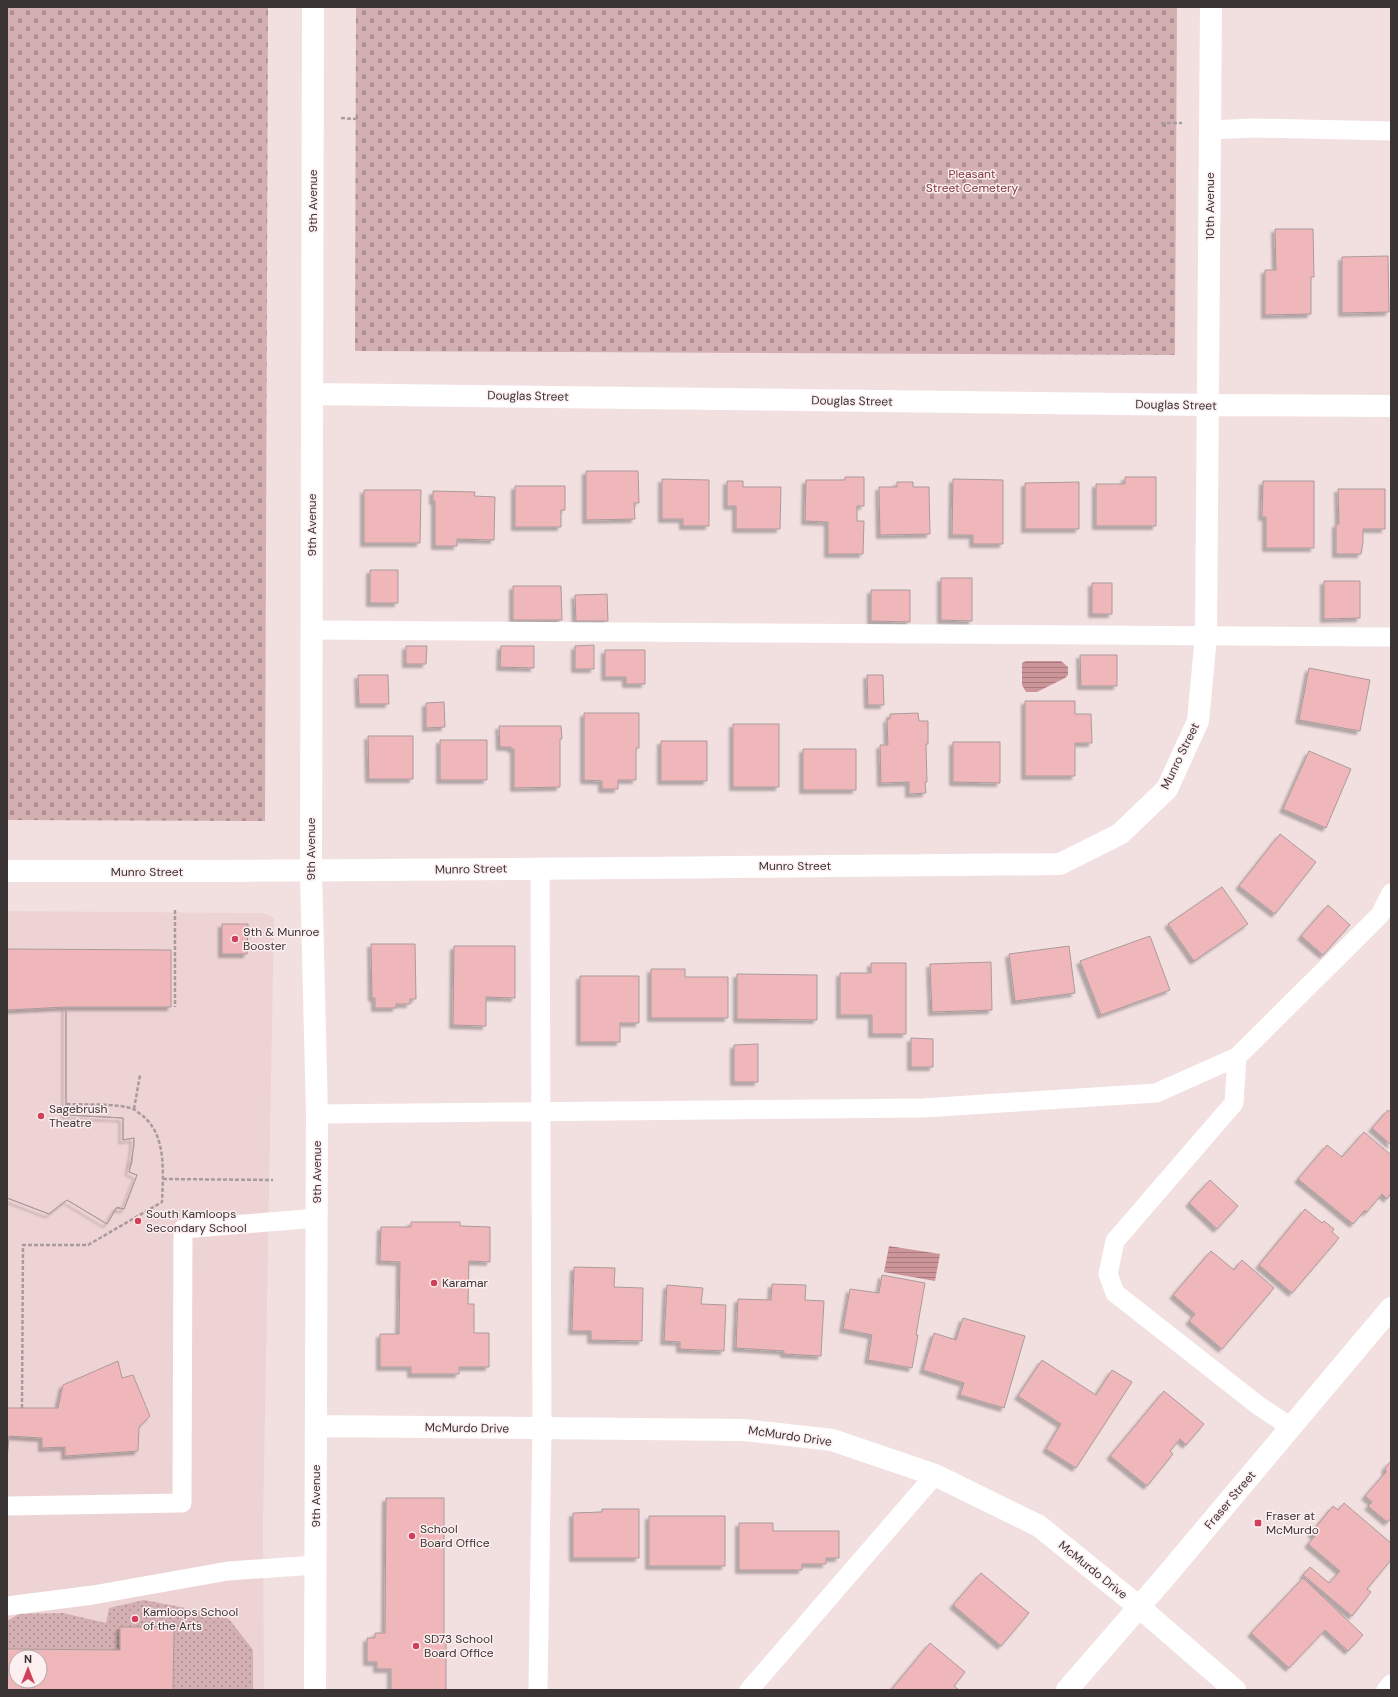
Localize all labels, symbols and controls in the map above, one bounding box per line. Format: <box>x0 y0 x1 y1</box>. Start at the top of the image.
park label: Pleasant Street Cemetery <box>926 166 1019 196</box>
street label: 9th Avenue <box>305 169 321 233</box>
street label: 10th Avenue <box>1202 172 1218 240</box>
street label: Douglas Street <box>487 387 569 405</box>
street label: Douglas Street <box>811 392 893 410</box>
street label: Douglas Street <box>1135 396 1217 414</box>
street label: 9th Avenue <box>304 493 320 557</box>
street label: Munro Street <box>1157 720 1203 792</box>
street label: 9th Avenue <box>303 817 319 881</box>
street label: Munro Street <box>759 858 831 874</box>
street label: Munro Street <box>435 860 508 878</box>
street label: Munro Street <box>111 864 183 880</box>
place label: 9th & Munroe Booster <box>243 924 320 954</box>
marker: 9th & Munroe Booster <box>230 934 240 944</box>
place label: Sagebrush Theatre <box>49 1101 108 1131</box>
marker: Sagebrush Theatre <box>36 1111 46 1121</box>
street label: 9th Avenue <box>309 1140 325 1204</box>
place label: South Kamloops Secondary School <box>146 1206 247 1236</box>
marker: South Kamloops Secondary School <box>133 1216 143 1226</box>
place label: Karamar <box>442 1275 488 1291</box>
marker: Karamar <box>429 1278 439 1288</box>
street label: McMurdo Drive <box>425 1419 510 1437</box>
street label: McMurdo Drive <box>747 1422 833 1450</box>
street label: 9th Avenue <box>308 1464 324 1528</box>
street label: Fraser Street <box>1201 1467 1259 1533</box>
place label: Fraser at McMurdo <box>1266 1508 1319 1538</box>
marker: Fraser at McMurdo <box>1253 1518 1263 1528</box>
place label: School Board Office <box>420 1521 490 1551</box>
marker: School Board Office <box>407 1531 417 1541</box>
street label: McMurdo Drive <box>1055 1537 1131 1603</box>
place label: Kamloops School of the Arts <box>143 1604 238 1634</box>
marker: Kamloops School of the Arts <box>130 1614 140 1624</box>
place label: SD73 School Board Office <box>424 1631 494 1661</box>
marker: SD73 School Board Office <box>411 1641 421 1651</box>
north arrow <box>8 1649 48 1689</box>
text: N <box>24 1652 32 1666</box>

